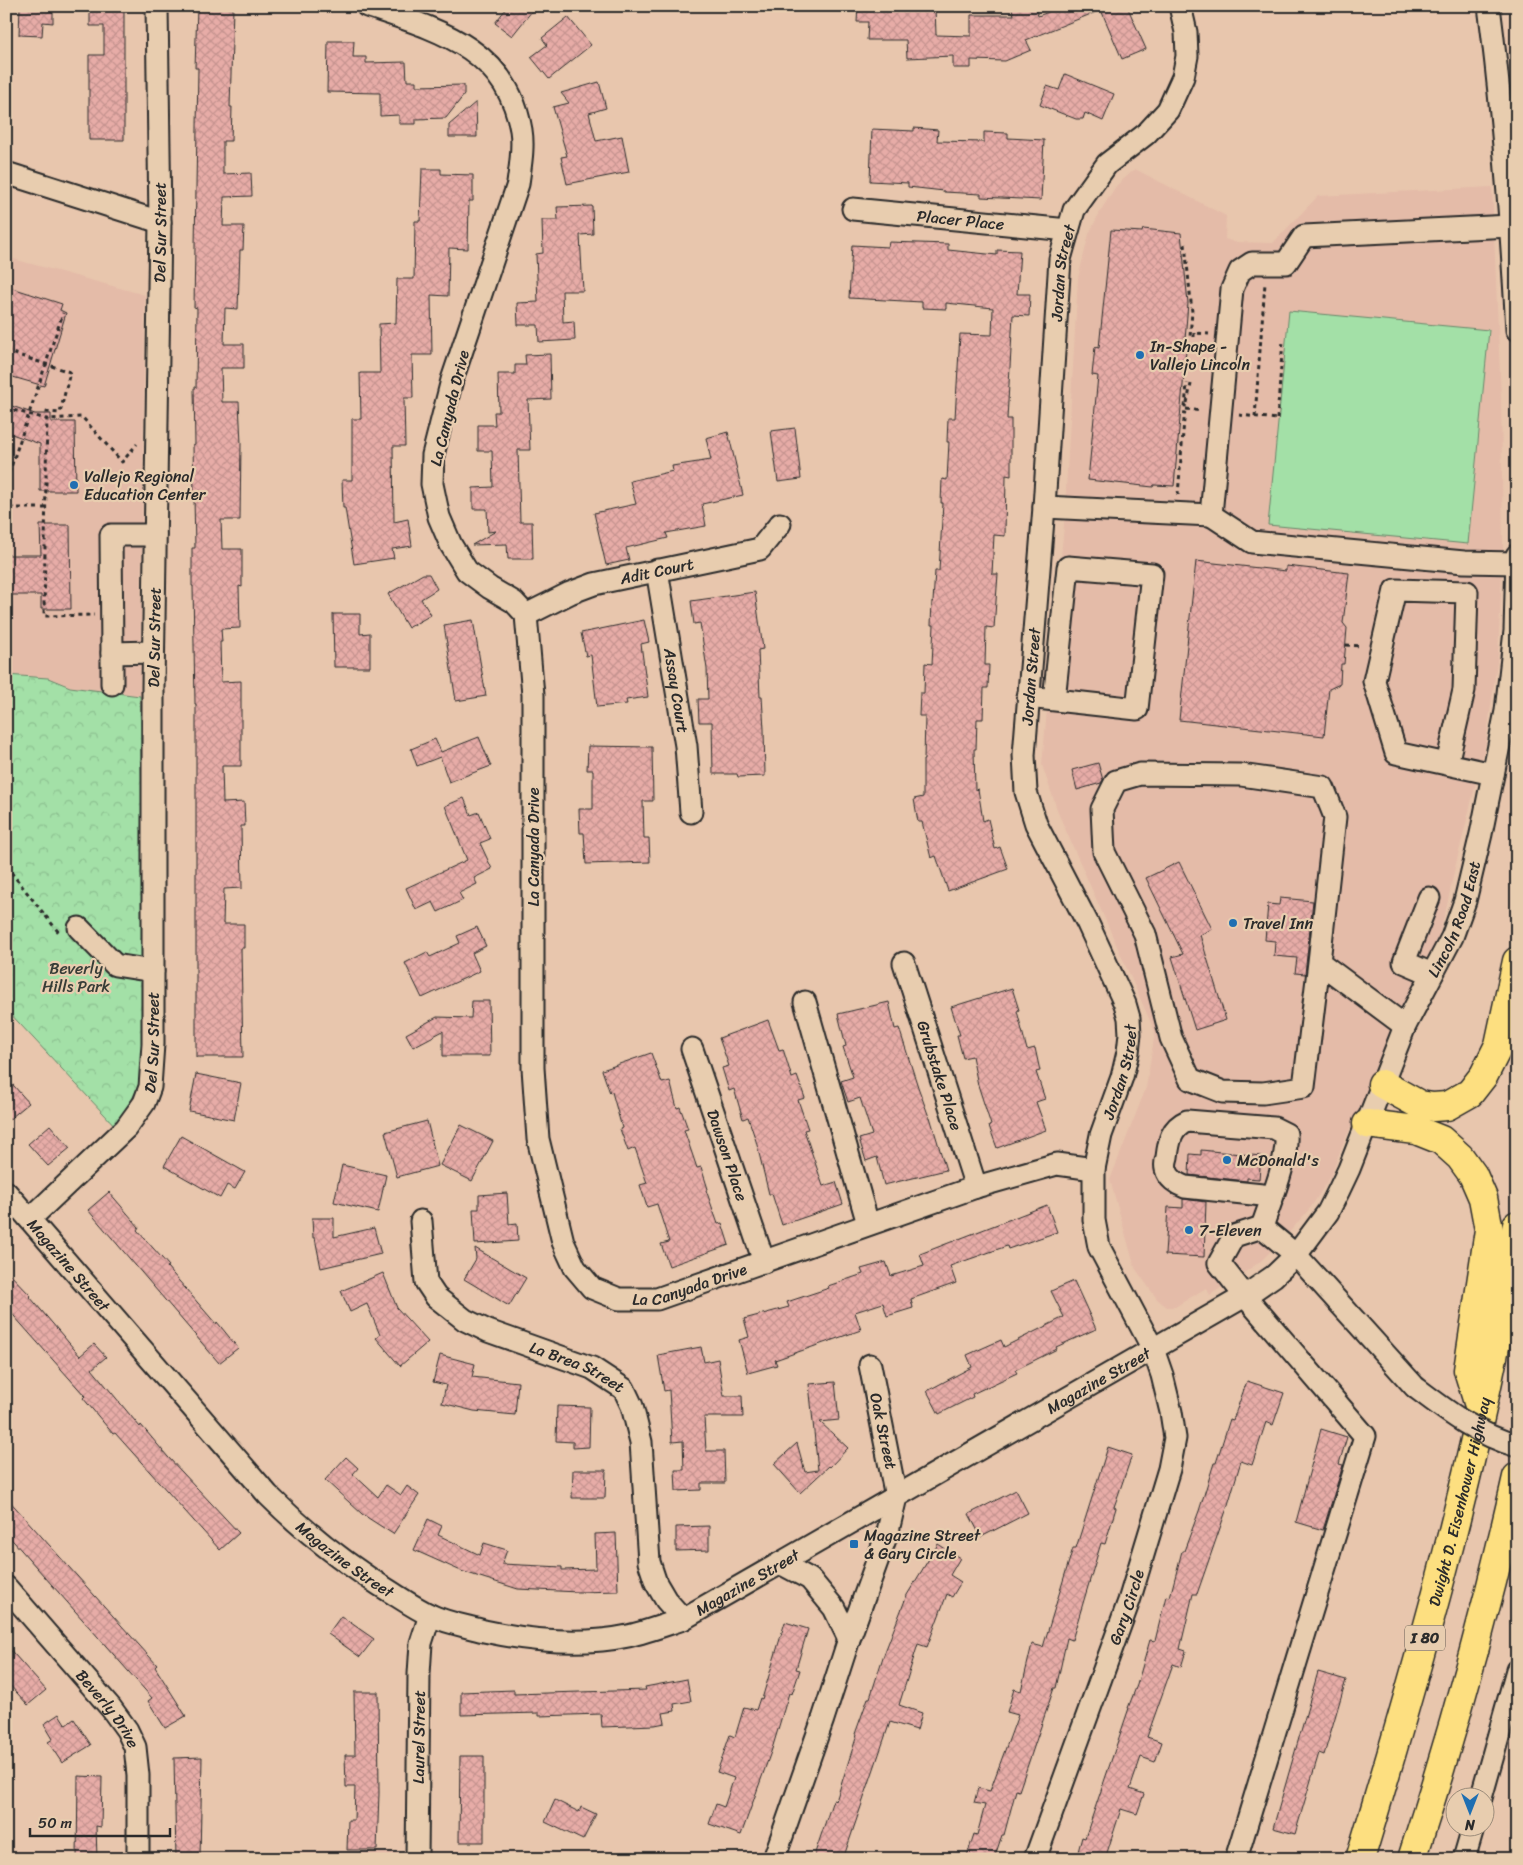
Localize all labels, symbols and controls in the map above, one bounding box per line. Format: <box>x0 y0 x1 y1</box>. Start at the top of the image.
street label: Del Sur Street <box>145 182 175 283</box>
street label: Placer Place <box>915 201 1006 239</box>
street label: Jordan Street <box>1042 221 1084 323</box>
place label: In-Shape - Vallejo Lincoln <box>1149 332 1251 379</box>
street label: La Canyada Drive <box>421 347 478 469</box>
marker: In-Shape - Vallejo Lincoln <box>1134 349 1146 361</box>
place label: Vallejo Regional Education Center <box>84 462 207 509</box>
marker: Vallejo Regional Education Center <box>68 479 80 491</box>
street label: Adit Court <box>616 549 696 593</box>
street label: Del Sur Street <box>139 587 170 688</box>
street label: Jordan Street <box>1012 626 1049 727</box>
street label: Assay Court <box>655 645 698 735</box>
street label: La Canyada Drive <box>519 787 548 906</box>
street label: Lincoln Road East <box>1419 858 1489 983</box>
place label: Travel Inn <box>1243 909 1313 938</box>
marker: Travel Inn <box>1227 917 1239 929</box>
park label: Beverly Hills Park <box>42 954 111 1001</box>
street label: Del Sur Street <box>135 992 168 1097</box>
street label: Grubstake Place <box>908 1017 971 1134</box>
street label: Jordan Street <box>1093 1023 1145 1124</box>
street label: Dawson Place <box>698 1105 756 1205</box>
place label: McDonald's <box>1237 1146 1319 1175</box>
marker: McDonald's <box>1221 1154 1233 1166</box>
street label: Magazine Street <box>19 1211 118 1319</box>
place label: 7-Eleven <box>1199 1216 1262 1245</box>
marker: 7-Eleven <box>1183 1224 1195 1236</box>
street label: La Canyada Drive <box>632 1254 751 1314</box>
street label: La Brea Street <box>525 1333 631 1401</box>
street label: Magazine Street <box>1041 1339 1157 1422</box>
street label: Oak Street <box>861 1390 906 1472</box>
street label: Dwight D. Eisenhower Highway <box>1420 1393 1499 1610</box>
street label: Magazine Street <box>289 1513 400 1606</box>
place label: Magazine Street & Gary Circle <box>864 1521 981 1568</box>
marker: Magazine Street & Gary Circle <box>848 1538 860 1550</box>
street label: Magazine Street <box>690 1541 806 1624</box>
street label: Gary Circle <box>1100 1566 1153 1649</box>
road number: I 80 <box>1405 1626 1445 1650</box>
street label: Beverly Drive <box>68 1662 148 1753</box>
street label: Laurel Street <box>404 1690 434 1784</box>
north arrow <box>1446 1788 1496 1838</box>
scale bar <box>30 1805 170 1837</box>
text: 50 m <box>38 1810 73 1836</box>
text: N <box>1465 1812 1476 1837</box>

